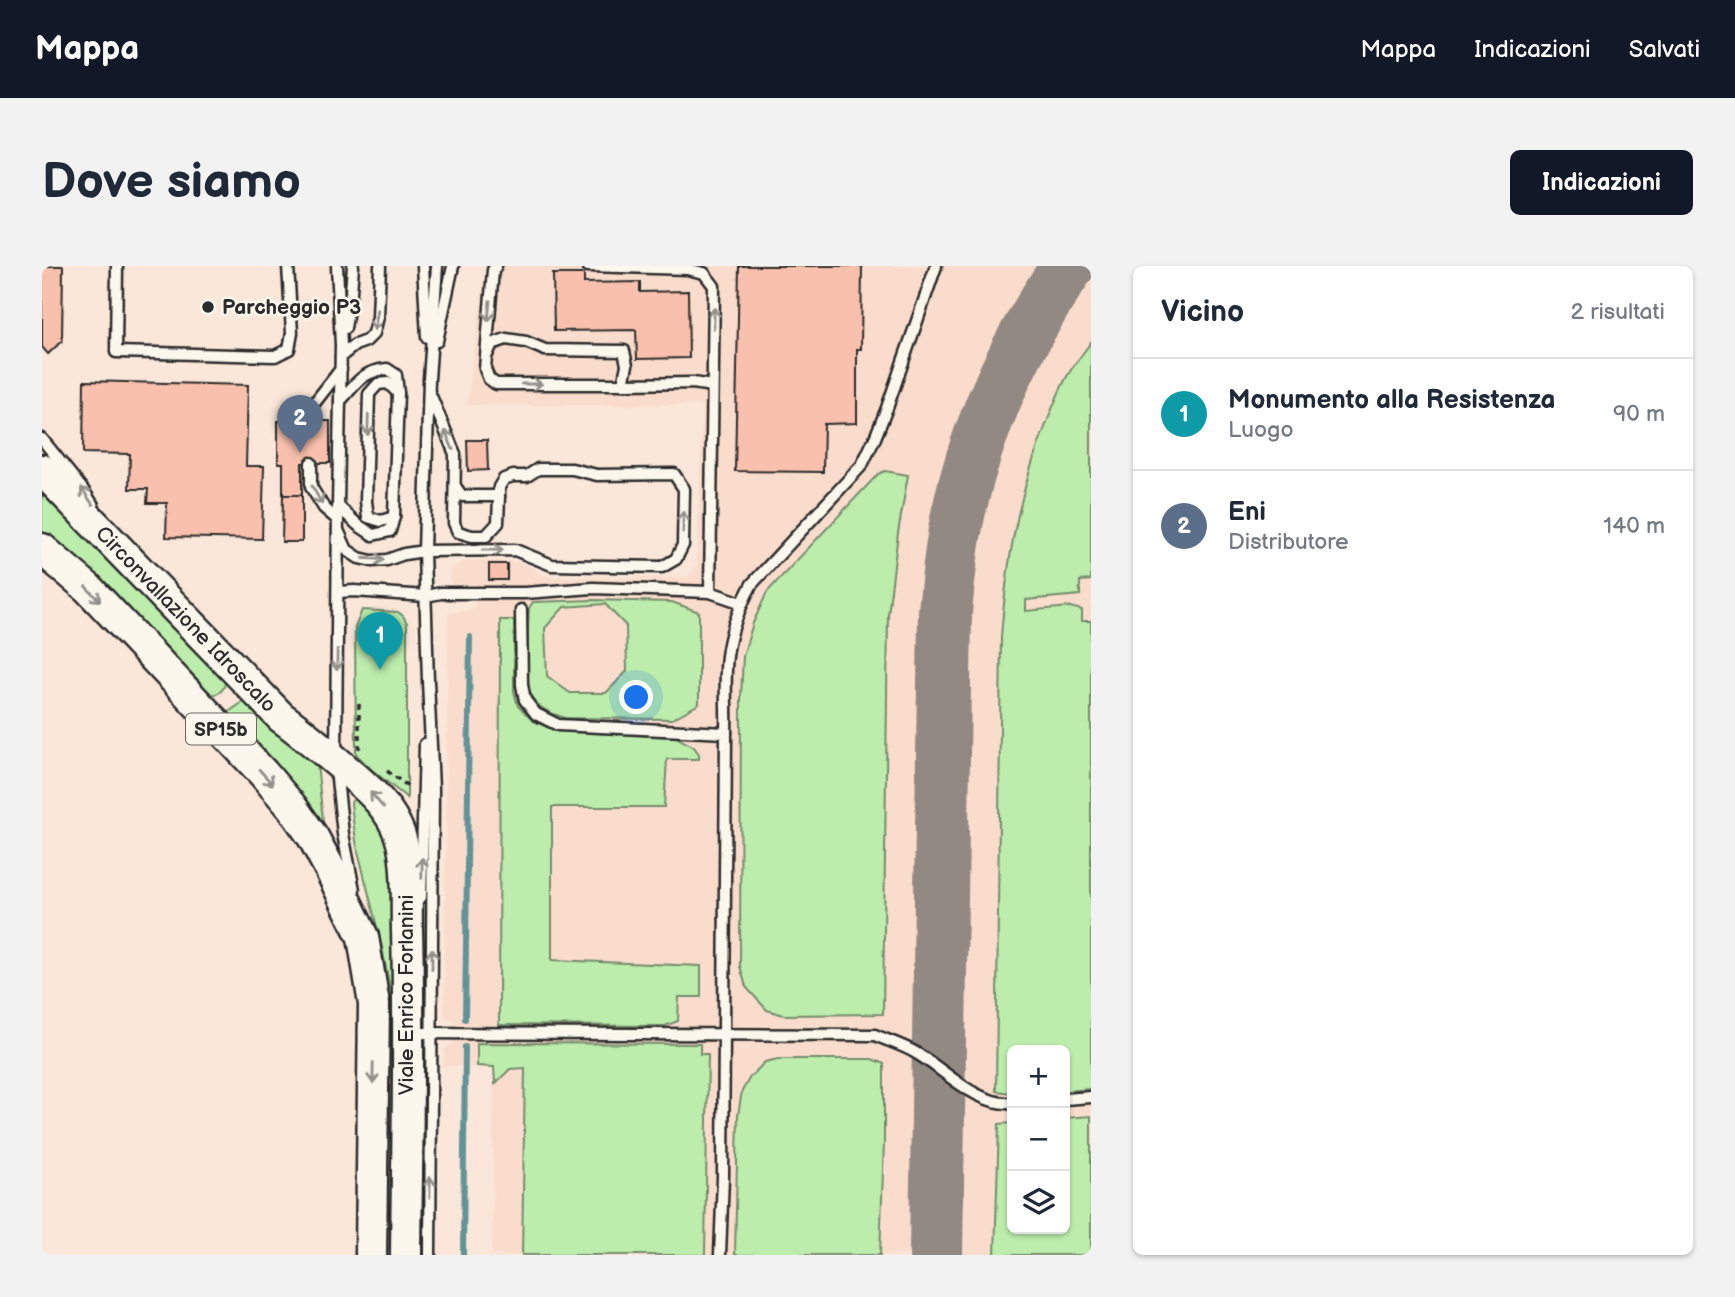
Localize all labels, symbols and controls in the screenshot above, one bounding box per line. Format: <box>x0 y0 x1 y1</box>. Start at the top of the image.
text: Mappa <box>35 29 139 69</box>
text: Mappa <box>1360 35 1436 64</box>
text: Indicazioni <box>1474 35 1591 64</box>
text: Salvati <box>1629 35 1700 64</box>
button: Indicazioni <box>1510 150 1693 215</box>
text: Dove siamo <box>42 153 301 212</box>
text: Vicino <box>1161 294 1244 330</box>
place label: Parcheggio P3 <box>222 295 361 320</box>
text: 2 risultati <box>1570 298 1665 326</box>
marker: Parcheggio P3 <box>200 299 216 315</box>
one-way arrow <box>482 299 495 322</box>
one-way arrow <box>707 307 720 330</box>
one-way arrow <box>369 308 382 331</box>
one-way arrow <box>520 377 543 391</box>
text: Monumento alla Resistenza <box>1228 385 1556 416</box>
pin: 2 <box>277 395 323 453</box>
text: 1 <box>1179 400 1189 428</box>
text: 90 m <box>1613 400 1665 428</box>
one-way arrow <box>362 413 375 436</box>
text: Luogo <box>1228 416 1293 444</box>
one-way arrow <box>442 430 455 452</box>
one-way arrow <box>311 484 324 505</box>
one-way arrow <box>80 487 94 506</box>
text: Eni <box>1228 497 1266 528</box>
one-way arrow <box>677 511 690 534</box>
text: 2 <box>1177 512 1191 540</box>
text: 140 m <box>1603 512 1665 540</box>
street label: Circonvallazione Idroscalo <box>90 521 281 718</box>
text: Distributore <box>1228 528 1349 556</box>
one-way arrow <box>481 543 504 557</box>
one-way arrow <box>362 553 385 566</box>
one-way arrow <box>85 585 102 602</box>
pin: 1 <box>357 612 403 670</box>
one-way arrow <box>330 648 344 671</box>
your location <box>619 680 653 714</box>
road number: SP15b <box>186 713 256 744</box>
one-way arrow <box>258 768 274 786</box>
one-way arrow <box>369 791 385 809</box>
one-way arrow <box>415 856 429 879</box>
street label: Viale Enrico Forlanini <box>394 895 419 1095</box>
one-way arrow <box>425 948 439 971</box>
map controls <box>1007 1045 1070 1234</box>
button: + <box>1007 1045 1070 1108</box>
one-way arrow <box>366 1061 380 1084</box>
button: − <box>1007 1108 1070 1171</box>
button: layers <box>1007 1171 1070 1234</box>
one-way arrow <box>424 1176 437 1199</box>

